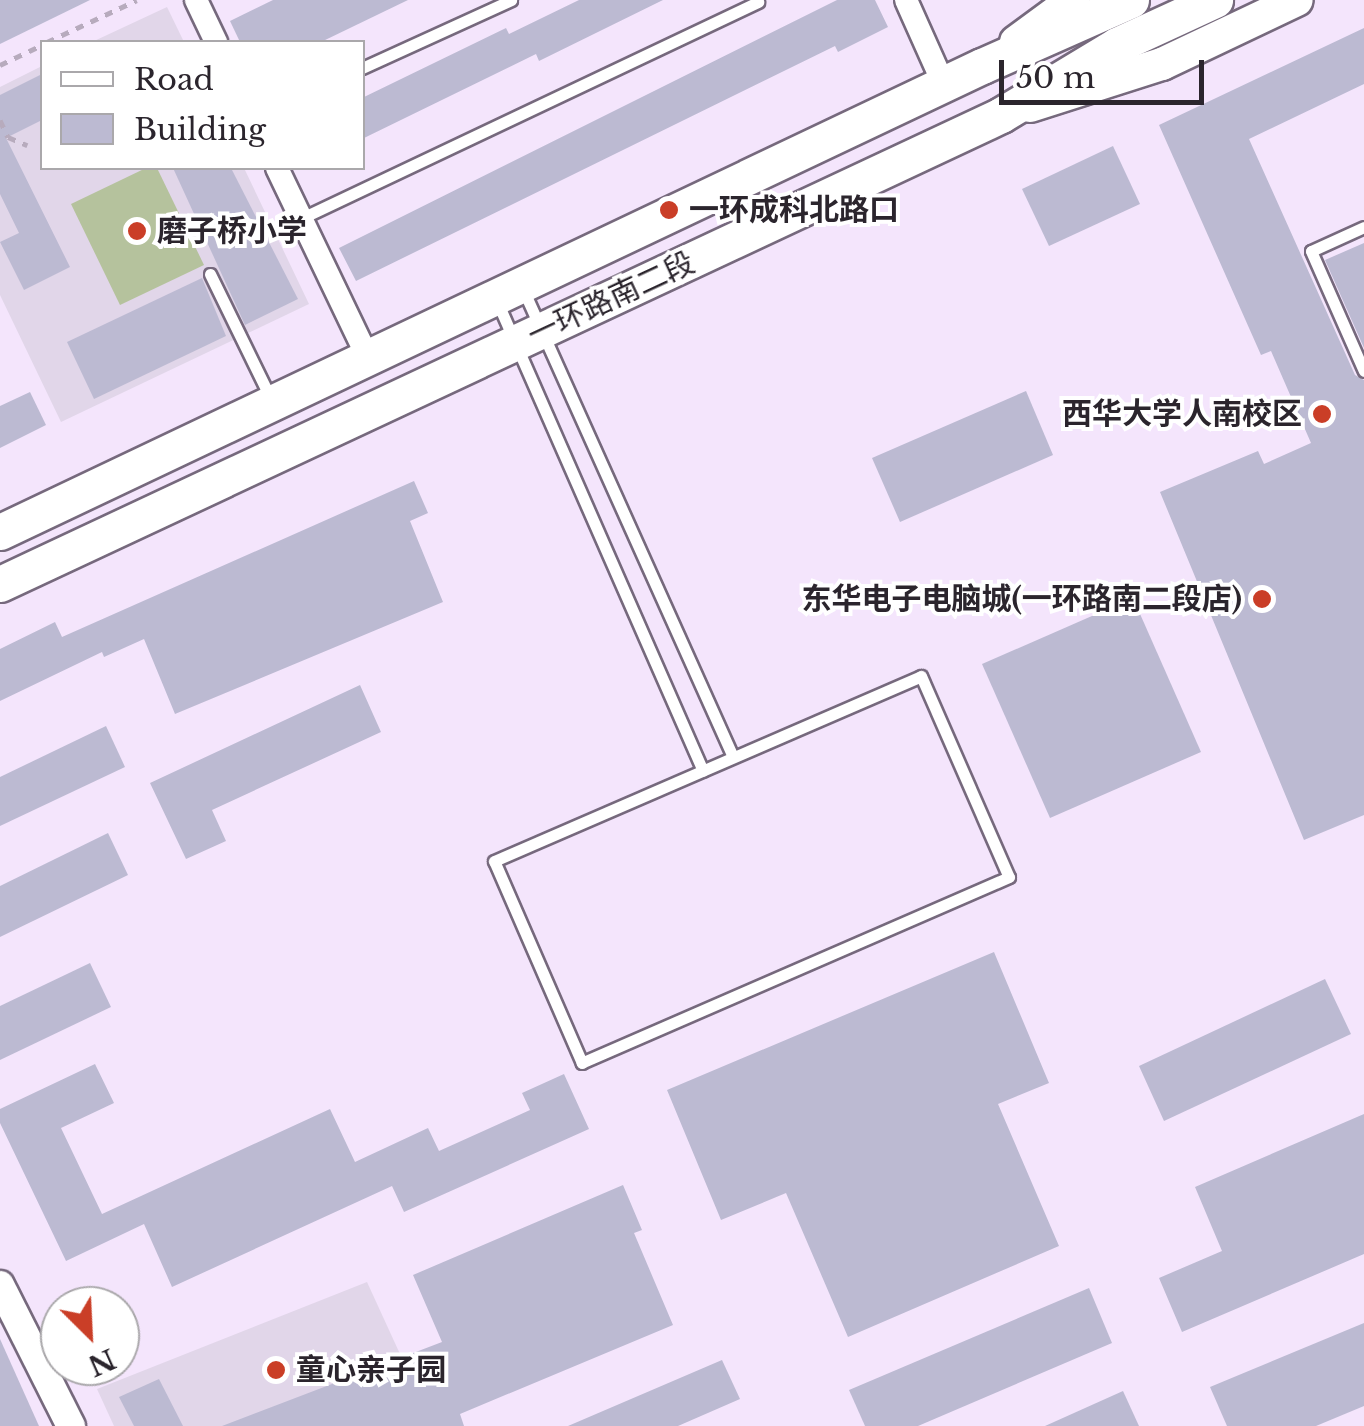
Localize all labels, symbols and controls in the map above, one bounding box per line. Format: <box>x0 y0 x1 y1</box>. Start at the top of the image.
legend <box>40 40 365 170</box>
scale bar <box>1004 40 1209 102</box>
text: 50 m <box>1016 59 1095 96</box>
text: Road <box>134 61 214 98</box>
text: Building <box>134 111 266 148</box>
place label: 一环成科北路口 <box>689 192 899 228</box>
marker: 一环成科北路口 <box>658 199 680 221</box>
place label: 磨子桥小学 <box>157 213 307 249</box>
marker: 磨子桥小学 <box>126 220 148 242</box>
street label: 一环路南二段 <box>522 245 700 353</box>
place label: 西华大学人南校区 <box>1062 396 1302 432</box>
marker: 西华大学人南校区 <box>1311 403 1333 425</box>
place label: 东华电子电脑城(一环路南二段店) <box>801 581 1242 617</box>
marker: 东华电子电脑城(一环路南二段店) <box>1251 588 1273 610</box>
north arrow <box>40 1286 140 1386</box>
text: N <box>82 1341 121 1383</box>
place label: 童心亲子园 <box>296 1352 446 1388</box>
marker: 童心亲子园 <box>265 1359 287 1381</box>

